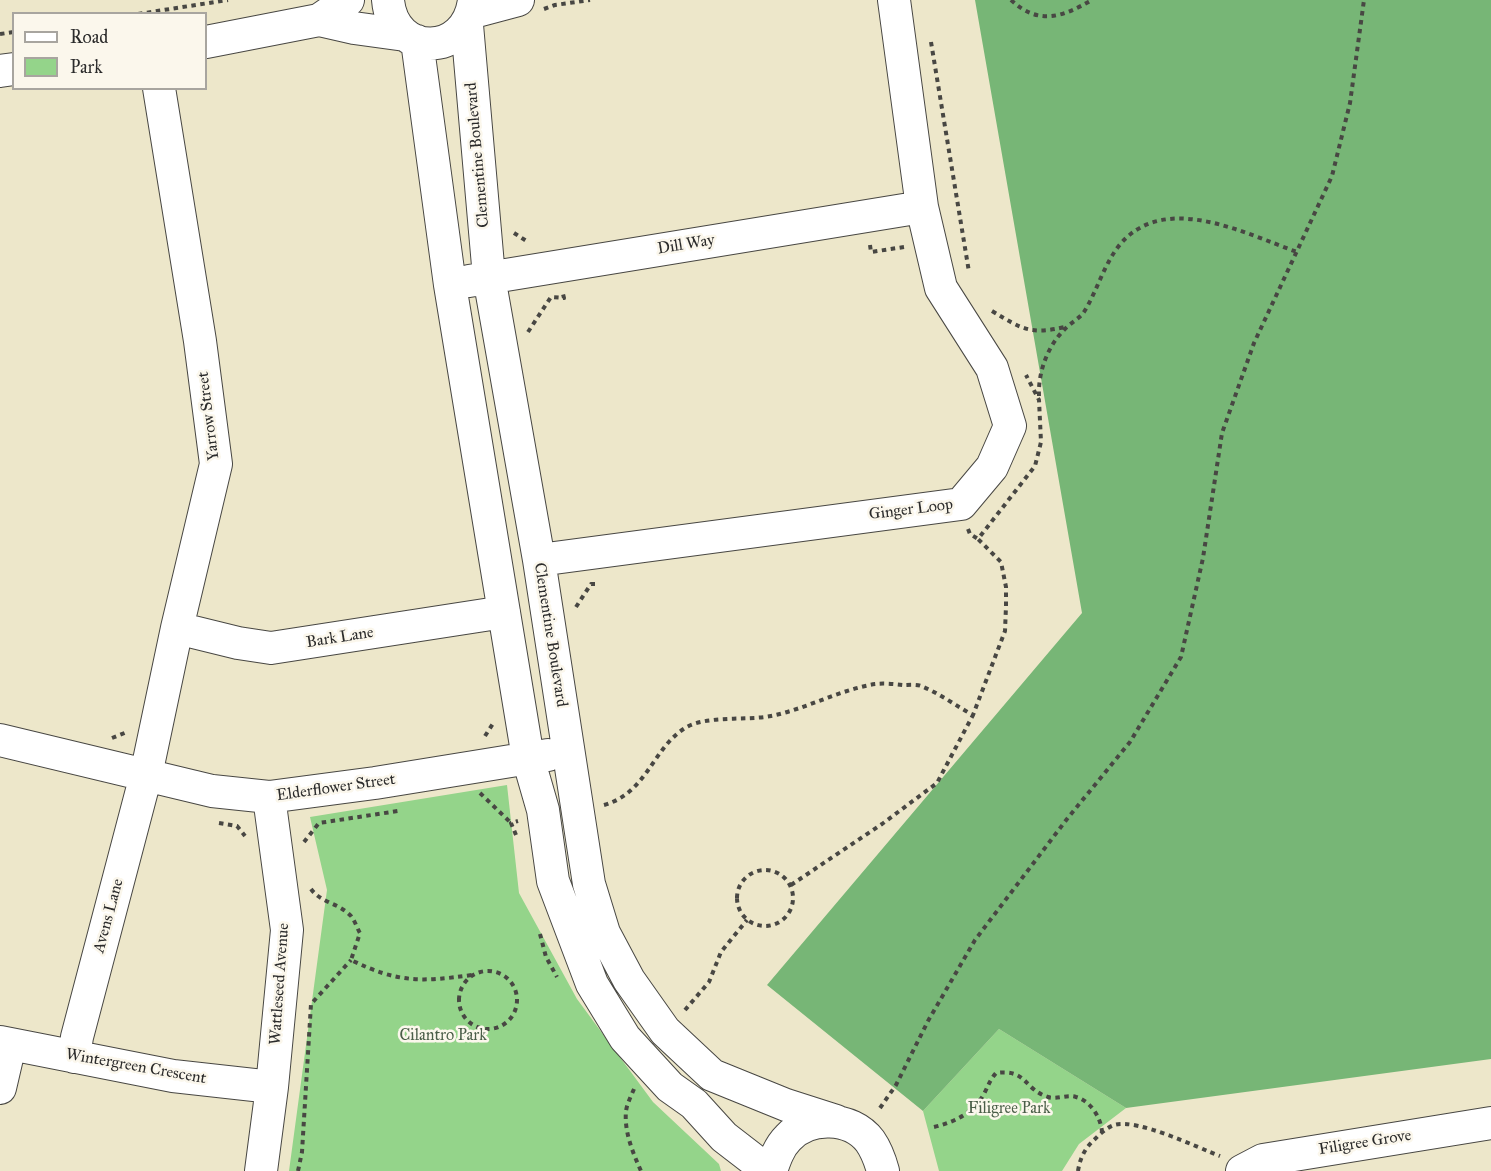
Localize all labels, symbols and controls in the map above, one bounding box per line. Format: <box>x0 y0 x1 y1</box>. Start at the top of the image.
legend <box>12 12 207 90</box>
text: Road <box>70 26 108 48</box>
text: Park <box>70 56 103 78</box>
street label: Clementine Boulevard <box>462 82 494 228</box>
street label: Dill Way <box>656 231 716 259</box>
street label: Yarrow Street <box>194 370 224 462</box>
street label: Ginger Loop <box>868 495 954 525</box>
street label: Clementine Boulevard <box>529 561 571 709</box>
street label: Bark Lane <box>305 623 375 653</box>
street label: Elderflower Street <box>275 770 397 806</box>
street label: Avens Lane <box>90 877 128 955</box>
street label: Wattleseed Avenue <box>266 922 294 1046</box>
park label: Cilantro Park <box>399 1026 487 1046</box>
street label: Wintergreen Crescent <box>64 1045 208 1089</box>
park label: Filigree Park <box>968 1099 1050 1119</box>
street label: Filigree Grove <box>1317 1126 1413 1160</box>

